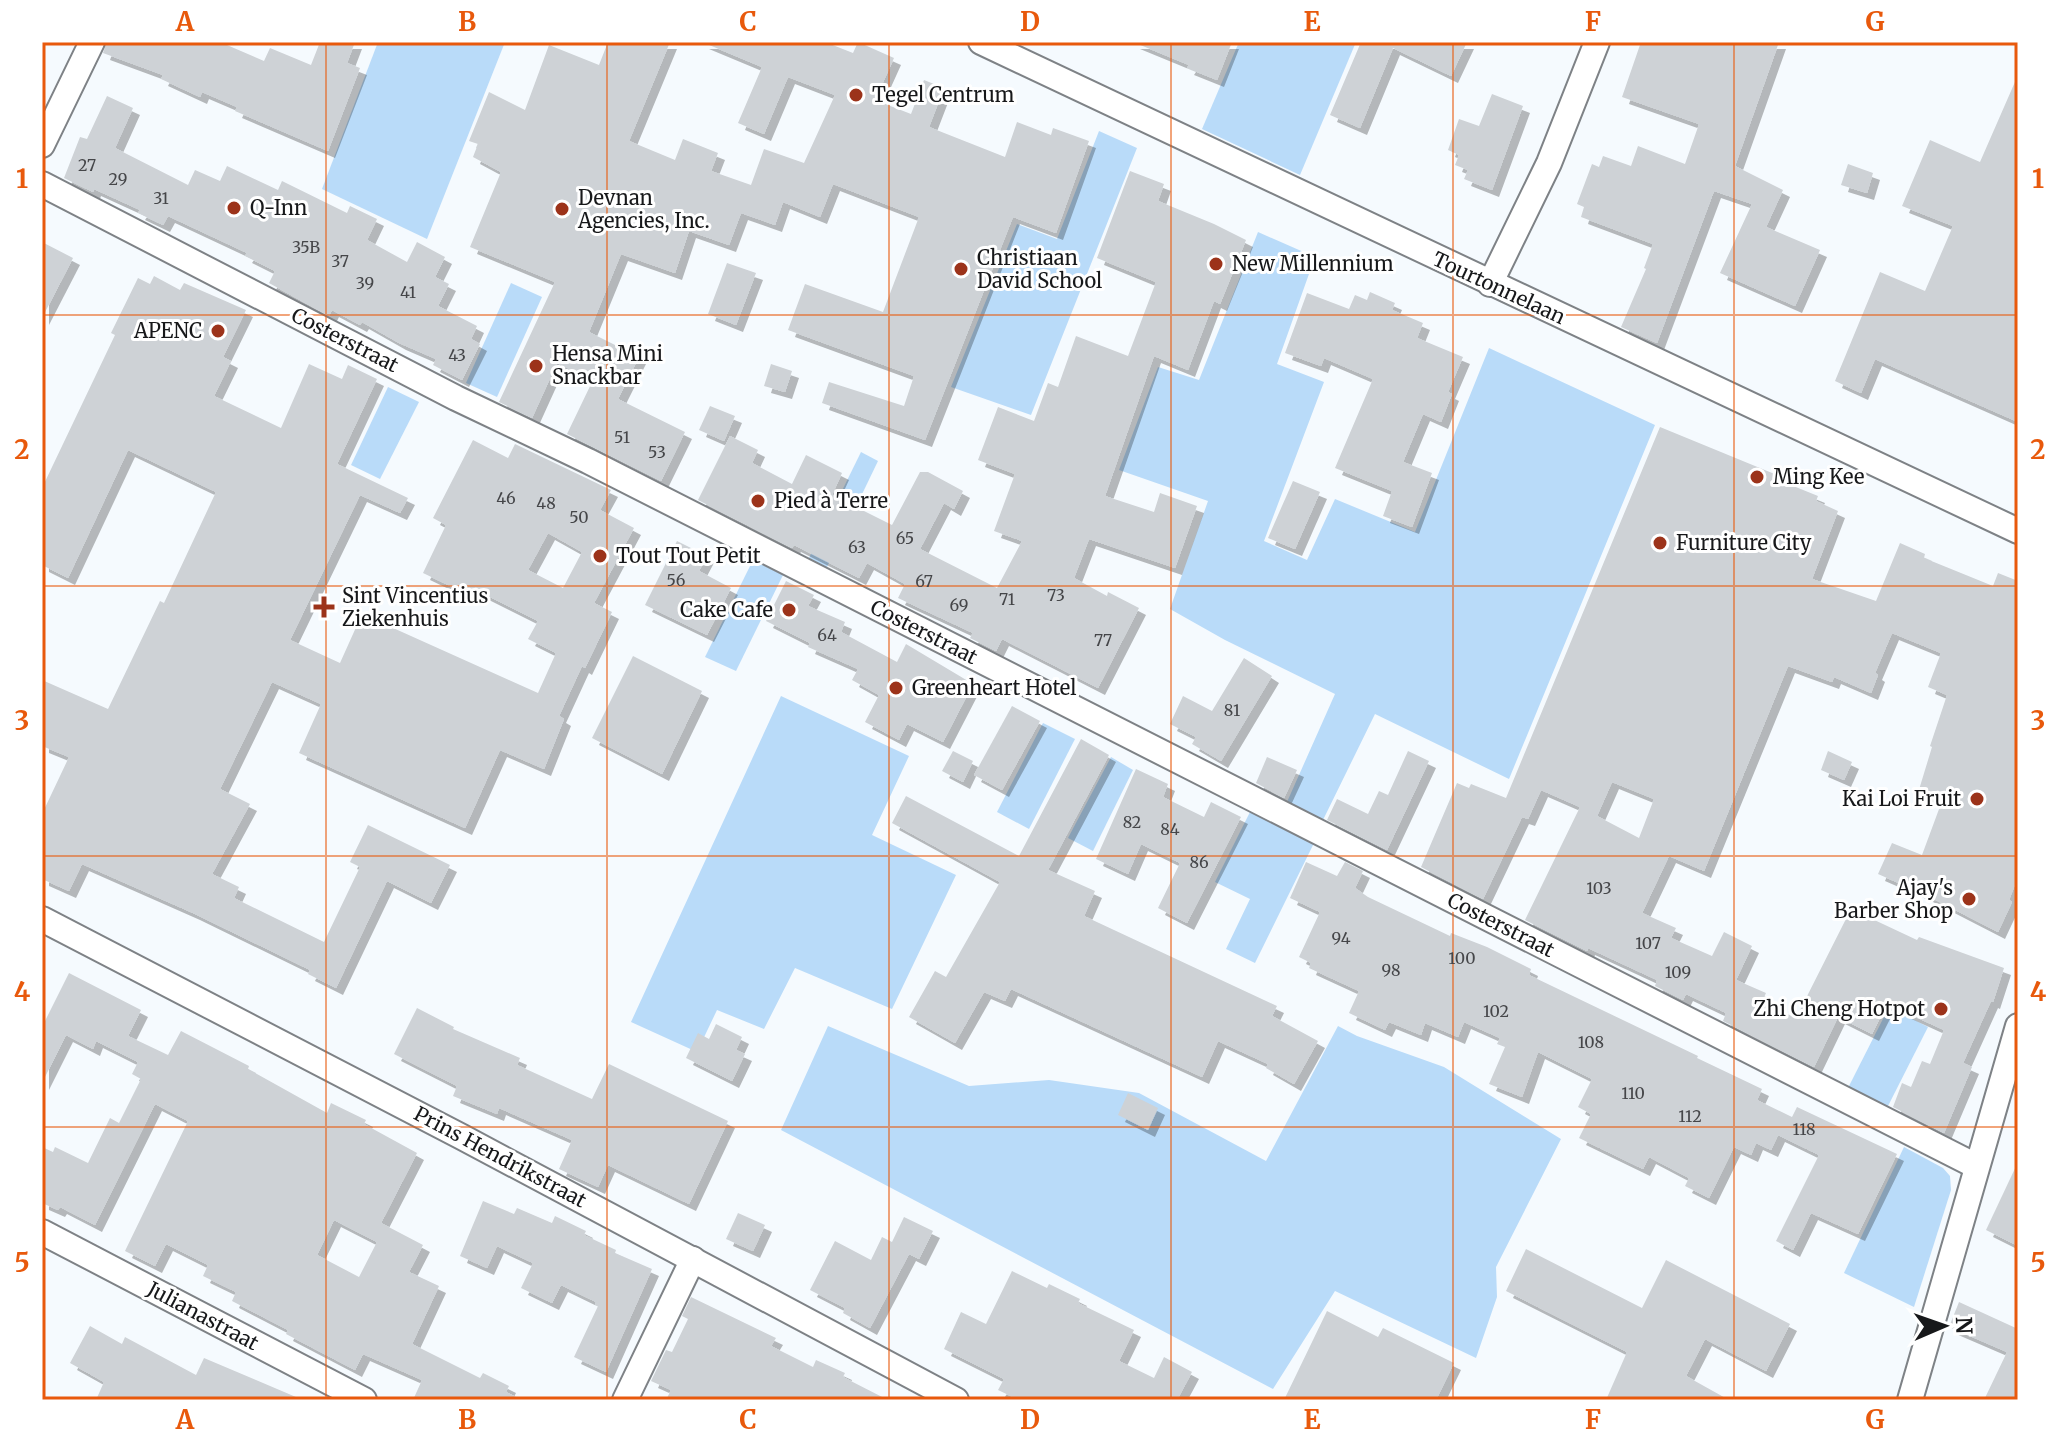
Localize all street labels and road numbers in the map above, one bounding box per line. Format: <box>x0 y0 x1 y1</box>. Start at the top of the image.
street label: Tourtonnelaan <box>1429 246 1569 329</box>
street label: Costerstraat <box>288 302 403 377</box>
street label: Costerstraat <box>867 594 982 669</box>
street label: Costerstraat <box>1444 887 1559 962</box>
street label: Prins Hendrikstraat <box>410 1101 591 1213</box>
street label: Julianastraat <box>142 1275 263 1355</box>

